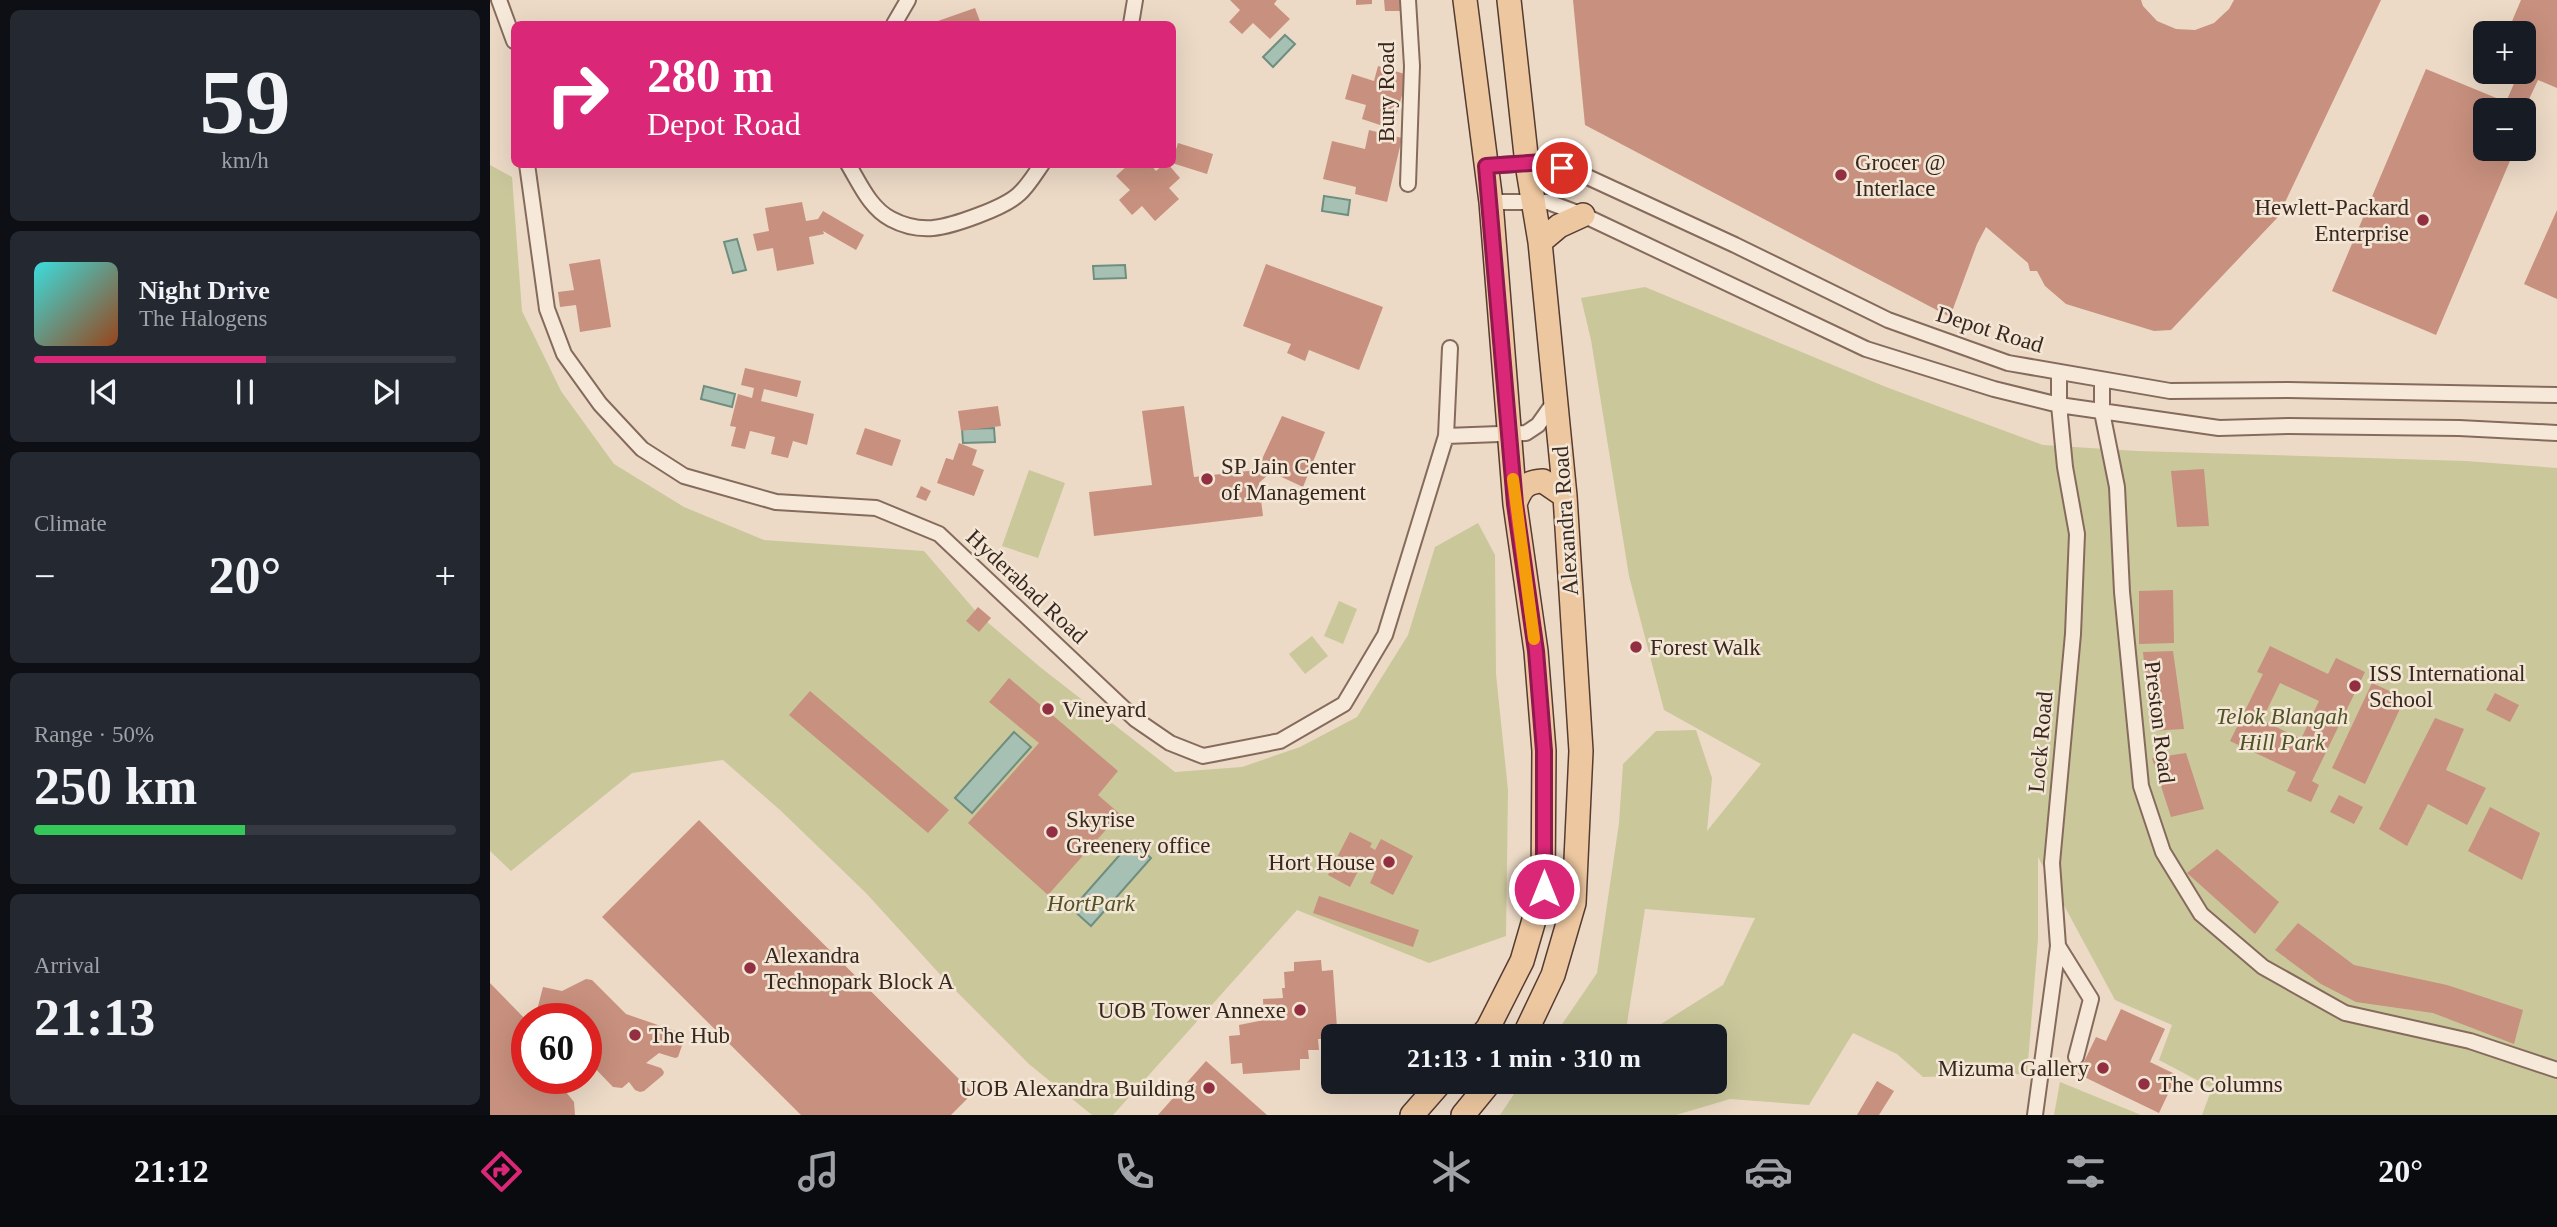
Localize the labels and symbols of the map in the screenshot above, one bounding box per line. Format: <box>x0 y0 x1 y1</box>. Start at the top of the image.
street label: Bury Road <box>1374 41 1399 142</box>
pin <box>1532 138 1592 198</box>
place label: Grocer @ Interlace <box>1855 150 1946 201</box>
marker: Grocer @ Interlace <box>1833 167 1849 183</box>
place label: Hewlett-Packard Enterprise <box>2254 195 2409 246</box>
marker: Hewlett-Packard Enterprise <box>2415 212 2431 228</box>
street label: Depot Road <box>1933 301 2047 358</box>
street label: Alexandra Road <box>1548 445 1583 597</box>
place label: SP Jain Center of Management <box>1221 454 1367 505</box>
marker: SP Jain Center of Management <box>1199 471 1215 487</box>
street label: Hyderabad Road <box>961 524 1092 649</box>
place label: Forest Walk <box>1650 635 1761 660</box>
marker: Forest Walk <box>1628 639 1644 655</box>
street label: Preston Road <box>2140 659 2179 785</box>
place label: ISS International School <box>2369 661 2526 712</box>
marker: ISS International School <box>2347 678 2363 694</box>
street label: Lock Road <box>2024 690 2057 794</box>
place label: Vineyard <box>1062 697 1147 722</box>
marker: Vineyard <box>1040 701 1056 717</box>
park label: Telok Blangah Hill Park <box>2216 704 2348 755</box>
place label: Skyrise Greenery office <box>1066 807 1211 858</box>
marker: Skyrise Greenery office <box>1044 824 1060 840</box>
place label: Hort House <box>1268 850 1375 875</box>
position arrow <box>1507 852 1581 926</box>
marker: Hort House <box>1381 854 1397 870</box>
park label: HortPark <box>1046 891 1136 916</box>
place label: Alexandra Technopark Block A <box>764 943 954 994</box>
marker: Alexandra Technopark Block A <box>742 960 758 976</box>
place label: UOB Tower Annexe <box>1098 998 1286 1023</box>
marker: UOB Tower Annexe <box>1292 1002 1308 1018</box>
speed limit sign: 60 <box>511 1003 602 1094</box>
place label: The Hub <box>649 1023 730 1048</box>
marker: The Hub <box>627 1027 643 1043</box>
place label: Mizuma Gallery <box>1938 1056 2089 1081</box>
marker: Mizuma Gallery <box>2095 1060 2111 1076</box>
place label: The Columns <box>2158 1072 2283 1097</box>
place label: UOB Alexandra Building <box>960 1076 1195 1101</box>
marker: The Columns <box>2136 1076 2152 1092</box>
marker: UOB Alexandra Building <box>1201 1080 1217 1096</box>

